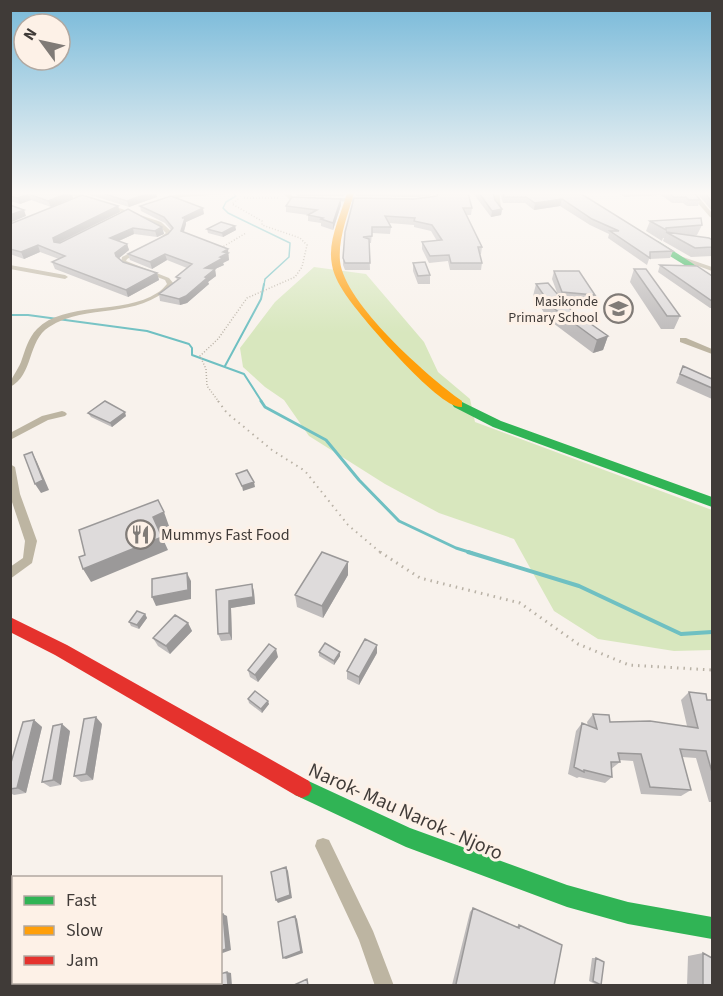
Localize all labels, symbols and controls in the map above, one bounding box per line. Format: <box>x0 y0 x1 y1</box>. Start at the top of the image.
north arrow <box>12 12 72 72</box>
text: N <box>18 24 42 45</box>
place label: Masikonde Primary School <box>508 292 598 328</box>
school or university icon: Masikonde Primary School <box>603 293 635 325</box>
restaurant icon: Mummys Fast Food <box>124 518 156 550</box>
place label: Mummys Fast Food <box>161 524 290 546</box>
street label: Narok- Mau Narok - Njoro <box>304 756 507 867</box>
legend <box>12 876 222 984</box>
text: Fast <box>66 888 97 913</box>
text: Slow <box>66 918 103 943</box>
text: Jam <box>66 948 99 973</box>

